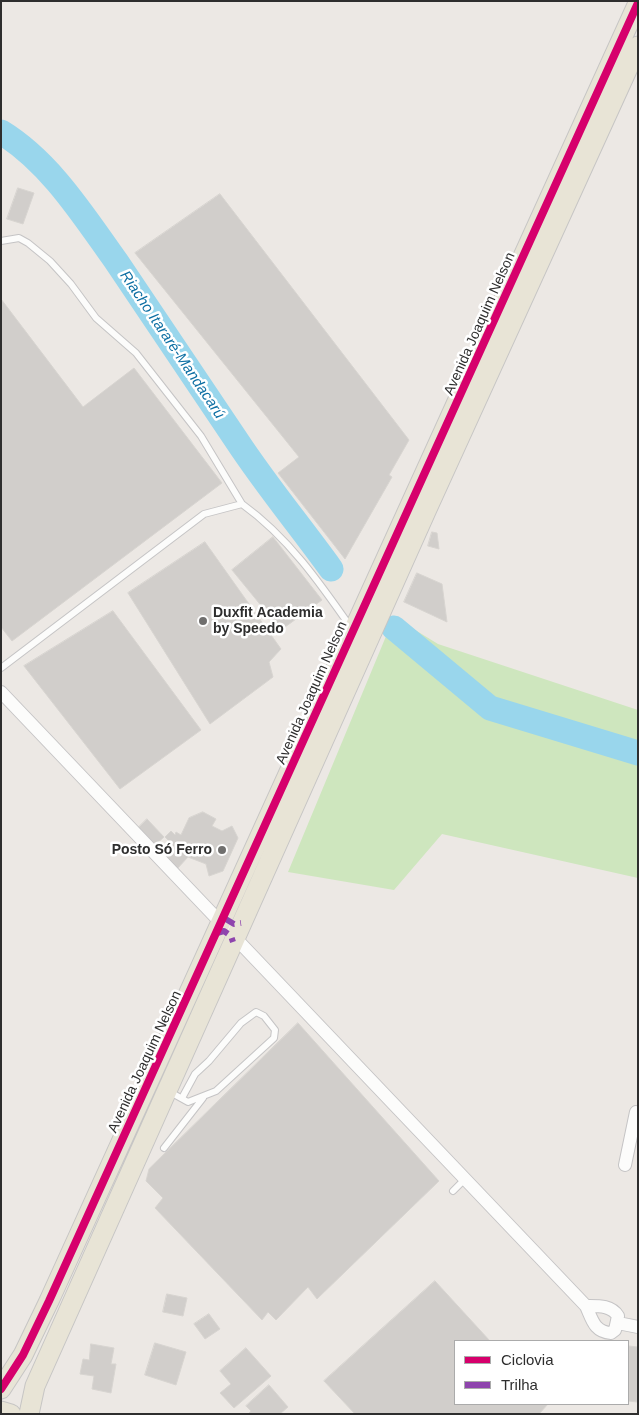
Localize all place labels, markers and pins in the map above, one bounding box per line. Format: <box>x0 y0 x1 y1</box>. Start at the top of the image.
place label: Duxfit Academia by Speedo <box>213 605 323 638</box>
marker: Duxfit Academia by Speedo <box>197 615 209 627</box>
place label: Posto Só Ferro <box>112 842 212 858</box>
marker: Posto Só Ferro <box>216 844 228 856</box>

